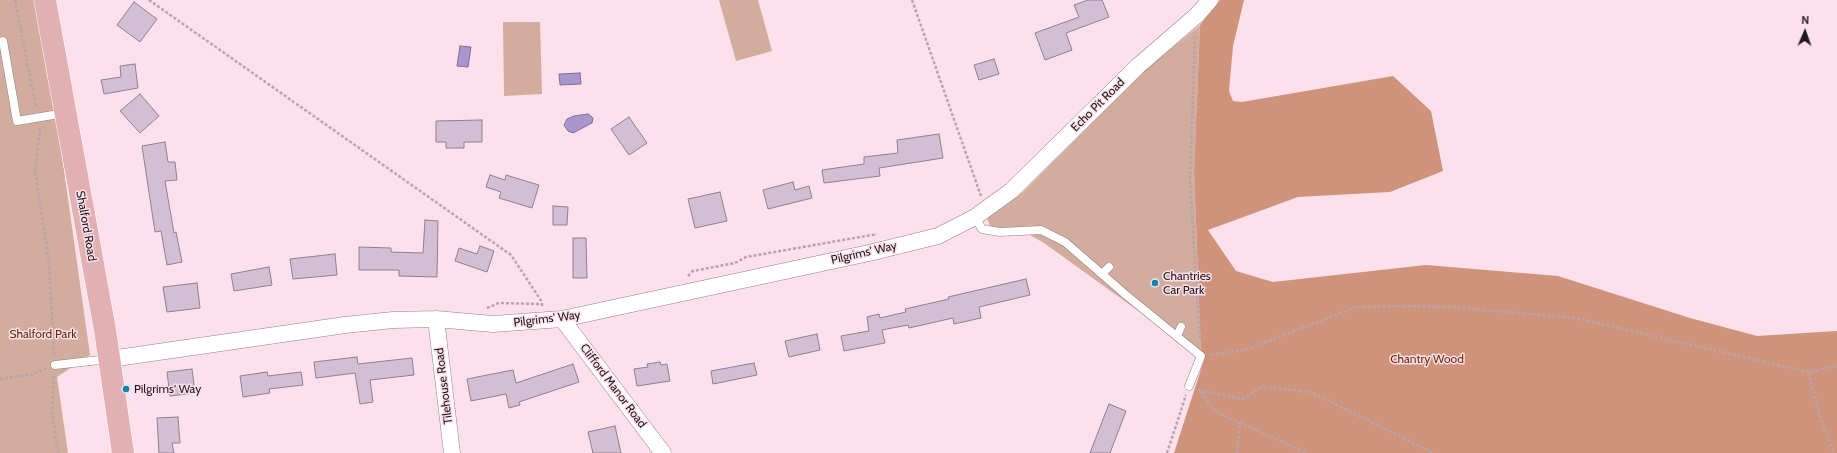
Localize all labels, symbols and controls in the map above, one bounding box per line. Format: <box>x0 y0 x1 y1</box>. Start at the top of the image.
north arrow <box>1785 12 1825 52</box>
text: N <box>1801 13 1810 27</box>
street label: Echo Pit Road <box>1068 75 1128 135</box>
street label: Shalford Road <box>73 190 99 262</box>
street label: Pilgrims' Way <box>830 238 898 268</box>
place label: Chantries Car Park <box>1163 269 1211 297</box>
marker: Chantries Car Park <box>1150 278 1160 288</box>
street label: Pilgrims' Way <box>513 308 581 330</box>
park label: Shalford Park <box>9 327 77 341</box>
street label: Clifford Manor Road <box>577 341 649 431</box>
street label: Tilehouse Road <box>432 347 456 425</box>
park label: Chantry Wood <box>1390 352 1464 366</box>
place label: Pilgrims' Way <box>134 382 201 396</box>
marker: Pilgrims' Way <box>121 384 131 394</box>

